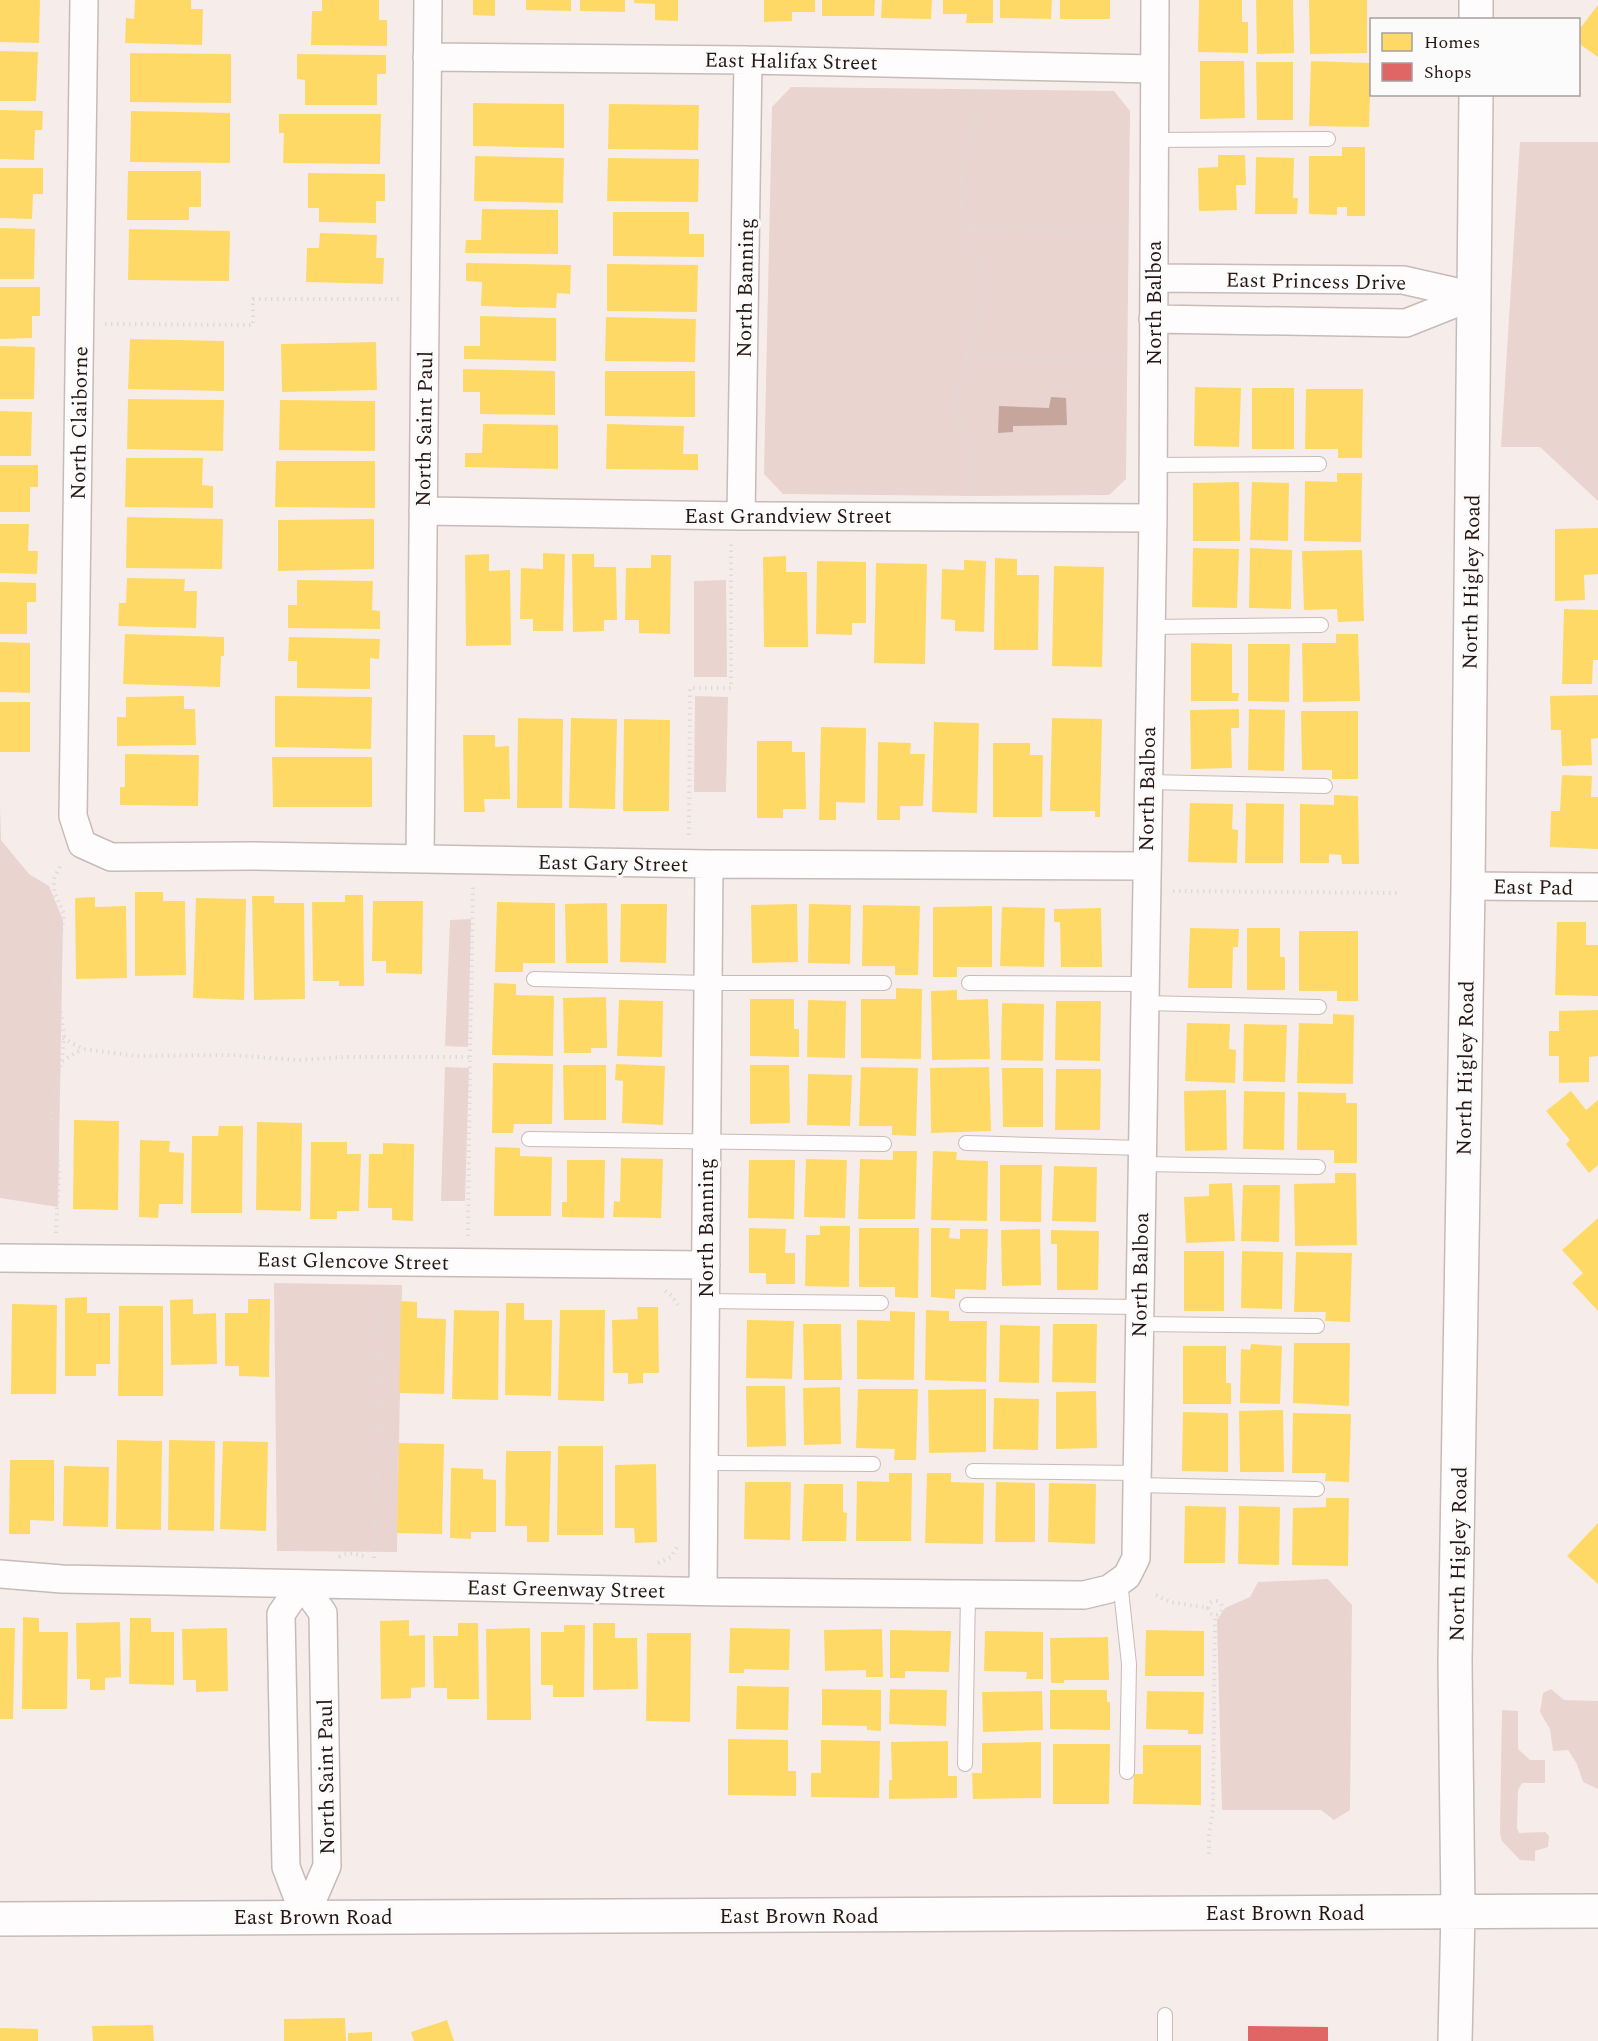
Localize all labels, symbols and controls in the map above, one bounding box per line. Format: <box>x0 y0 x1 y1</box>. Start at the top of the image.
legend <box>1370 18 1580 96</box>
text: Homes <box>1424 29 1480 56</box>
street label: East Halifax Street <box>704 44 878 80</box>
text: Shops <box>1424 59 1472 86</box>
street label: North Banning <box>729 218 763 358</box>
street label: North Balboa <box>1139 240 1171 366</box>
street label: East Princess Drive <box>1225 264 1407 300</box>
street label: North Claiborne <box>63 346 97 500</box>
street label: North Saint Paul <box>408 351 442 507</box>
street label: North Higley Road <box>1454 494 1490 670</box>
street label: East Grandview Street <box>684 501 892 533</box>
street label: North Balboa <box>1131 725 1165 852</box>
street label: East Gary Street <box>537 847 689 881</box>
street label: East Pad <box>1492 871 1574 905</box>
street label: North Higley Road <box>1448 980 1484 1156</box>
street label: North Banning <box>691 1158 723 1298</box>
street label: North Balboa <box>1124 1211 1158 1338</box>
street label: East Glencove Street <box>257 1244 449 1280</box>
street label: North Higley Road <box>1441 1466 1477 1642</box>
street label: East Greenway Street <box>466 1572 666 1608</box>
street label: North Saint Paul <box>310 1699 344 1855</box>
street label: East Brown Road <box>1205 1898 1365 1930</box>
street label: East Brown Road <box>719 1901 879 1933</box>
street label: East Brown Road <box>233 1902 393 1934</box>

